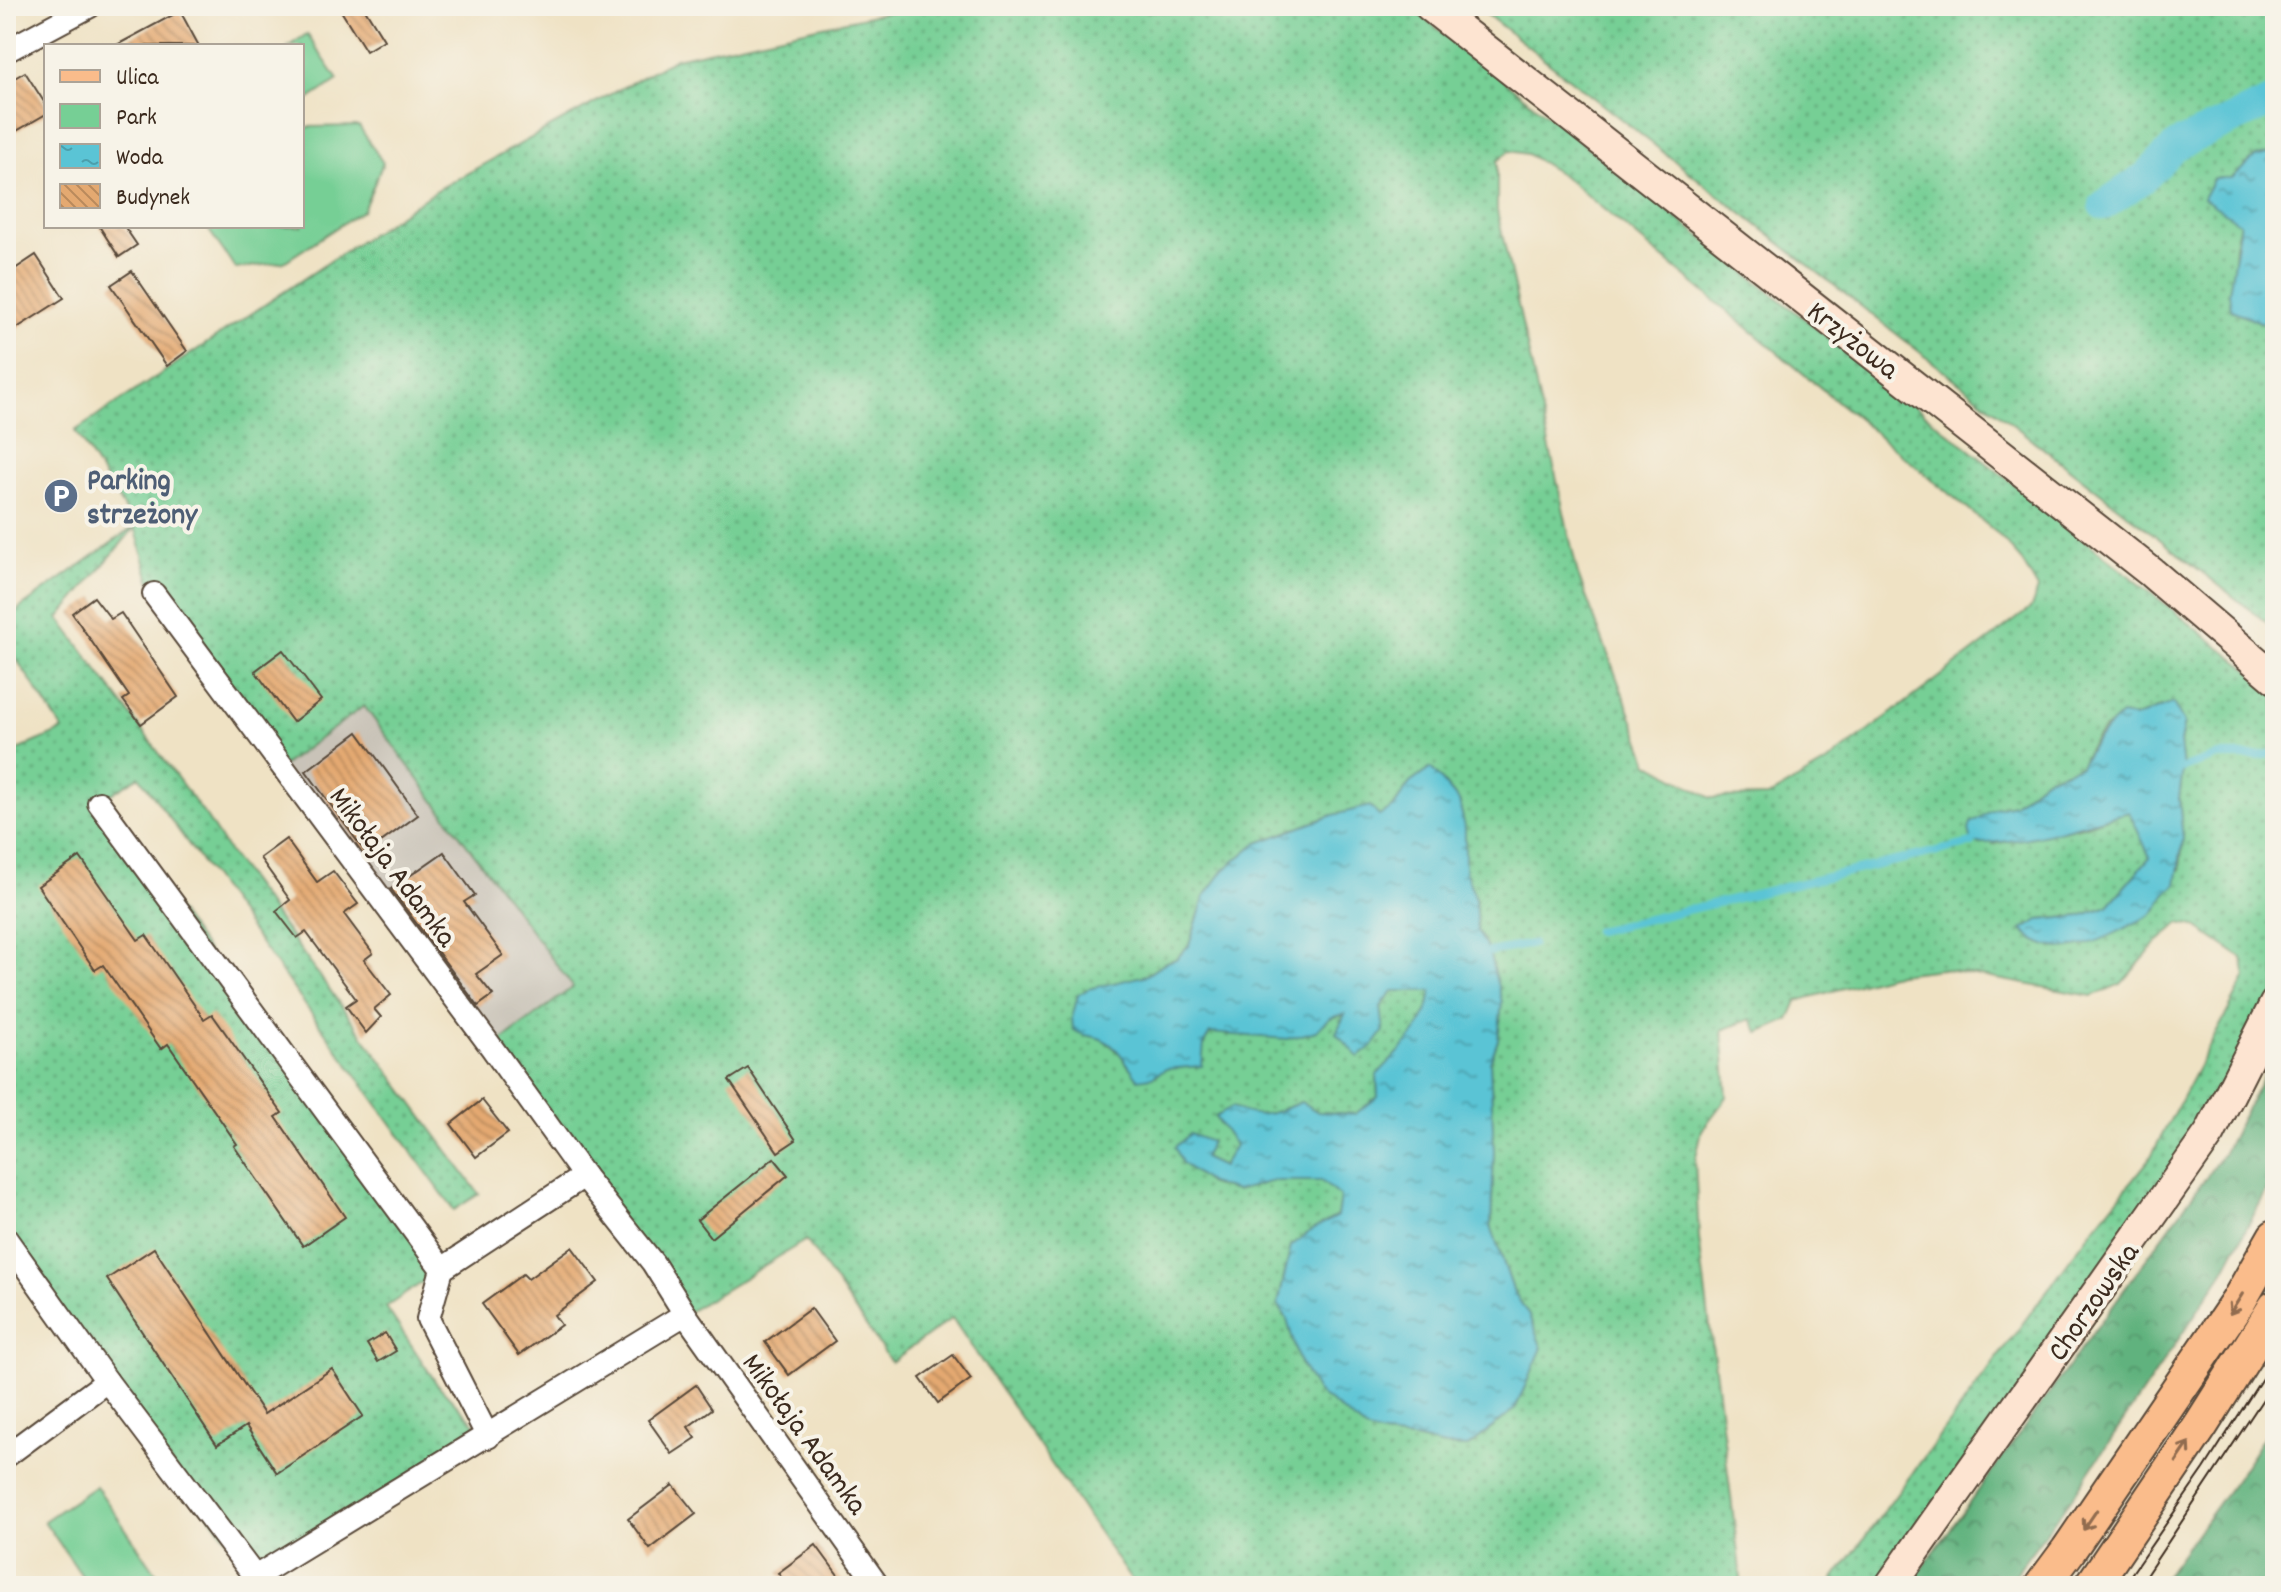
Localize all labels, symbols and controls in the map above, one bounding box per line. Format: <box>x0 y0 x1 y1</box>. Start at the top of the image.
legend <box>44 44 304 228</box>
text: Ulica <box>116 62 159 96</box>
text: Park <box>116 102 157 136</box>
text: Woda <box>116 142 164 176</box>
text: Budynek <box>116 182 190 216</box>
street label: Krzyżowa <box>1796 293 1907 393</box>
place label: Parking strzeżony <box>87 462 199 539</box>
parking icon: Parking strzeżony <box>42 477 80 515</box>
street label: Mikołaja Adamka <box>316 780 466 959</box>
street label: Chorzowska <box>2039 1235 2153 1372</box>
one-way arrow <box>2227 1293 2244 1315</box>
street label: Mikołaja Adamka <box>729 1346 876 1526</box>
one-way arrow <box>2175 1441 2191 1464</box>
one-way arrow <box>2082 1508 2098 1530</box>

